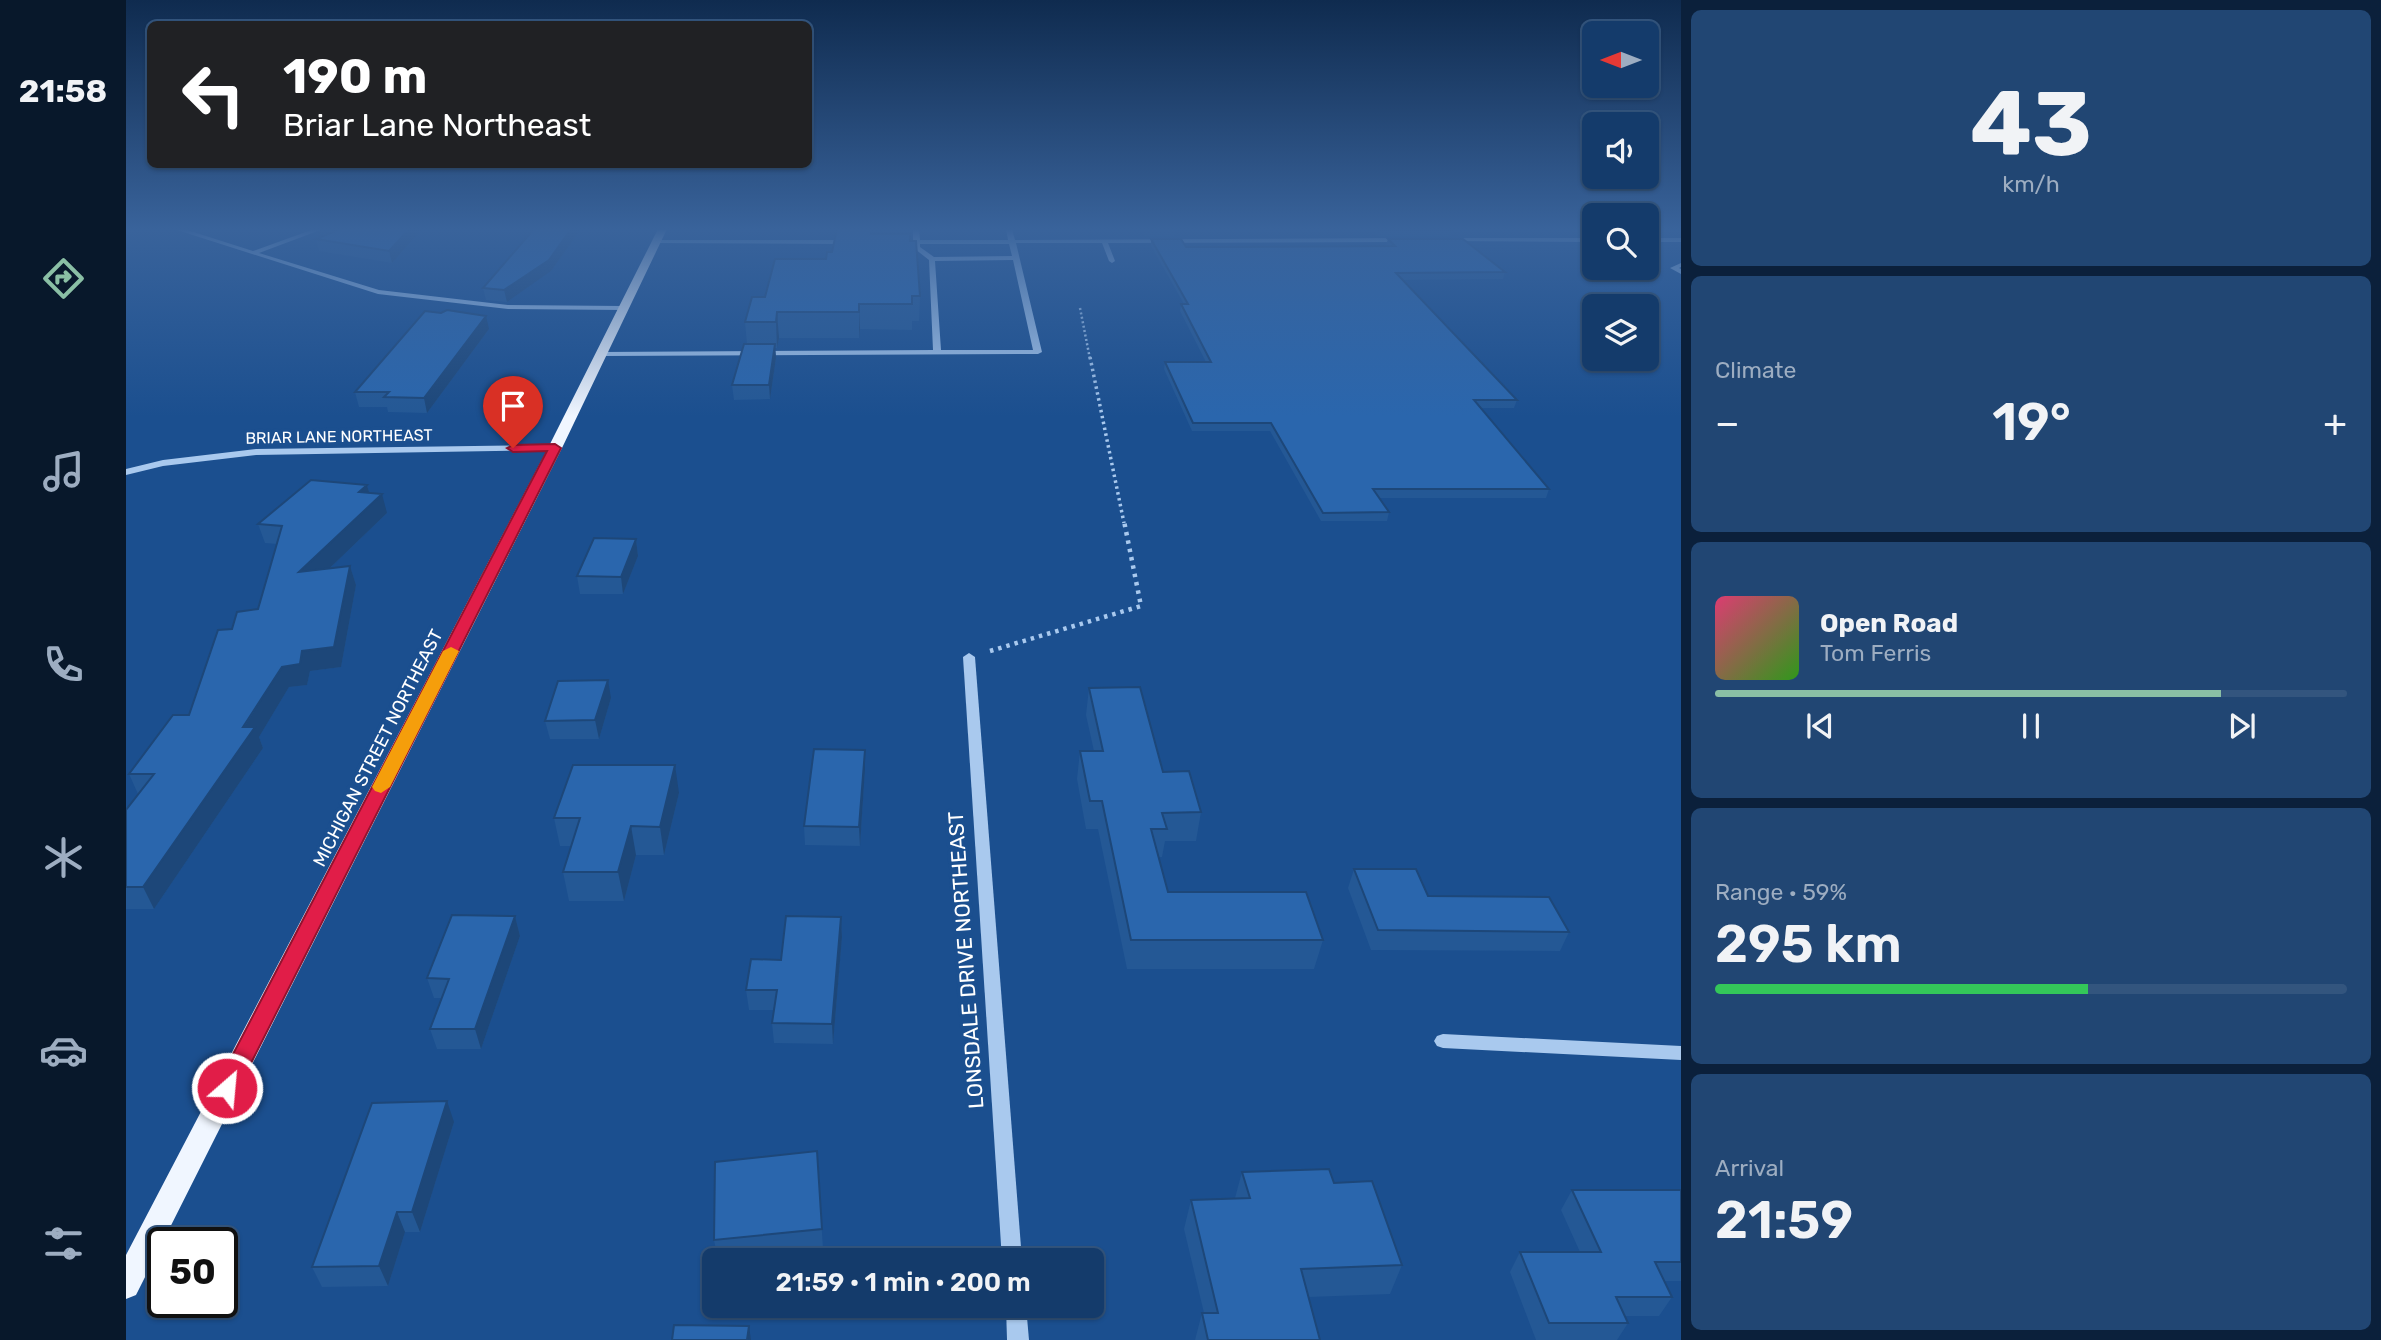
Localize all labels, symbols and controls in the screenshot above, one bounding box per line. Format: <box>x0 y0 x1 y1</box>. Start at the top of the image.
north arrow <box>1582 21 1659 98</box>
map controls <box>1582 21 1659 371</box>
text: 190 m <box>283 47 427 105</box>
icon: left <box>168 49 259 140</box>
text: 43 <box>1970 70 2092 178</box>
text: 21:58 <box>19 72 107 110</box>
text: Briar Lane Northeast <box>283 106 591 144</box>
button: sound <box>1582 112 1659 189</box>
text: km/h <box>2002 170 2060 198</box>
button: search <box>1582 203 1659 280</box>
icon: directions <box>39 254 88 303</box>
button: layers <box>1582 294 1659 371</box>
text: Climate <box>1715 356 1796 384</box>
pin <box>483 376 543 448</box>
icon: arrive <box>494 387 532 425</box>
text: 19° <box>1992 391 2071 453</box>
text: − <box>1715 400 1740 446</box>
text: + <box>2323 400 2347 446</box>
street label: BRIAR LANE NORTHEAST <box>245 425 433 448</box>
icon: music <box>39 447 88 496</box>
text: Open Road <box>1820 608 1958 639</box>
street label: MICHIGAN STREET NORTHEAST <box>308 626 448 870</box>
text: Tom Ferris <box>1820 639 1931 667</box>
icon: phone <box>39 640 88 689</box>
icon: previous <box>1801 707 1839 745</box>
icon: pause <box>2012 707 2050 745</box>
icon: next <box>2223 707 2261 745</box>
street label: LONSDALE DRIVE NORTHEAST <box>943 810 988 1110</box>
icon: climate <box>39 833 88 882</box>
text: Range · 59% <box>1715 878 1847 906</box>
text: 295 km <box>1715 913 1902 975</box>
icon: car <box>39 1026 88 1075</box>
position arrow <box>190 1051 264 1125</box>
text: Arrival <box>1715 1154 1784 1182</box>
text: 21:59 <box>1715 1189 1853 1251</box>
icon: filters <box>39 1219 88 1268</box>
speed limit sign: 50 <box>147 1227 238 1318</box>
text: 21:59 · 1 min · 200 m <box>775 1267 1031 1298</box>

